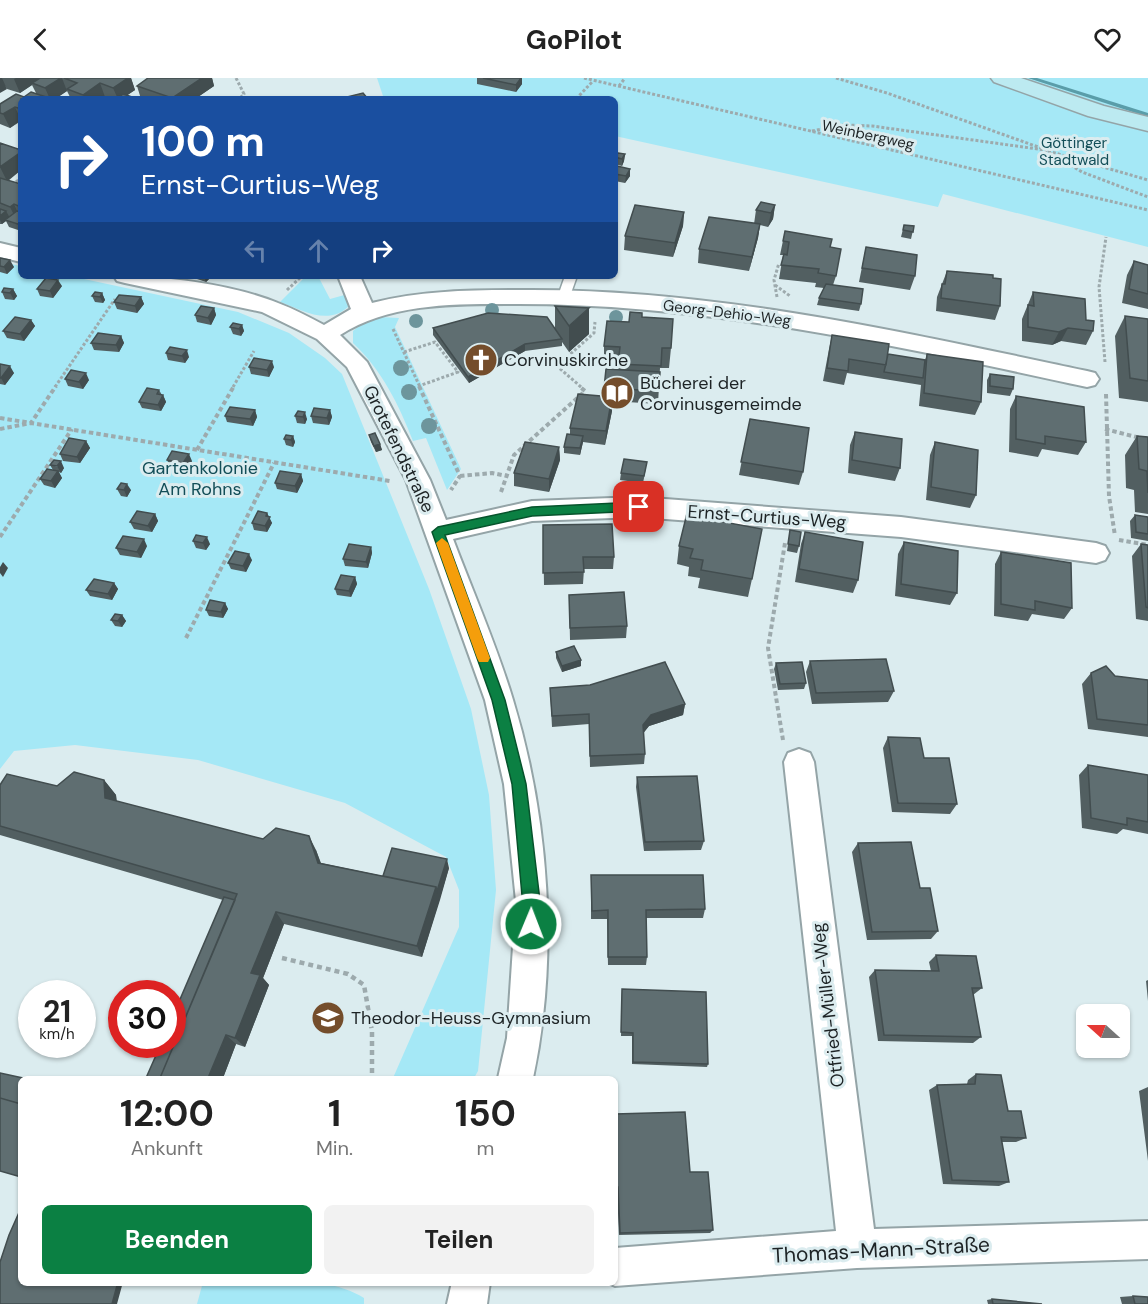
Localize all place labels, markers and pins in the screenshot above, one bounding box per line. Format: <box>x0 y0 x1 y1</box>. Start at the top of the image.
church icon: Corvinuskirche <box>463 342 499 378</box>
place label: Corvinuskirche <box>504 348 628 372</box>
place label: Bücherei der Corvinusgemeimde <box>640 371 802 416</box>
library icon: Bücherei der Corvinusgemeimde <box>599 375 635 411</box>
pin <box>613 481 664 532</box>
school or university icon: Theodor-Heuss-Gymnasium <box>310 1000 346 1036</box>
place label: Theodor-Heuss-Gymnasium <box>351 1006 591 1030</box>

